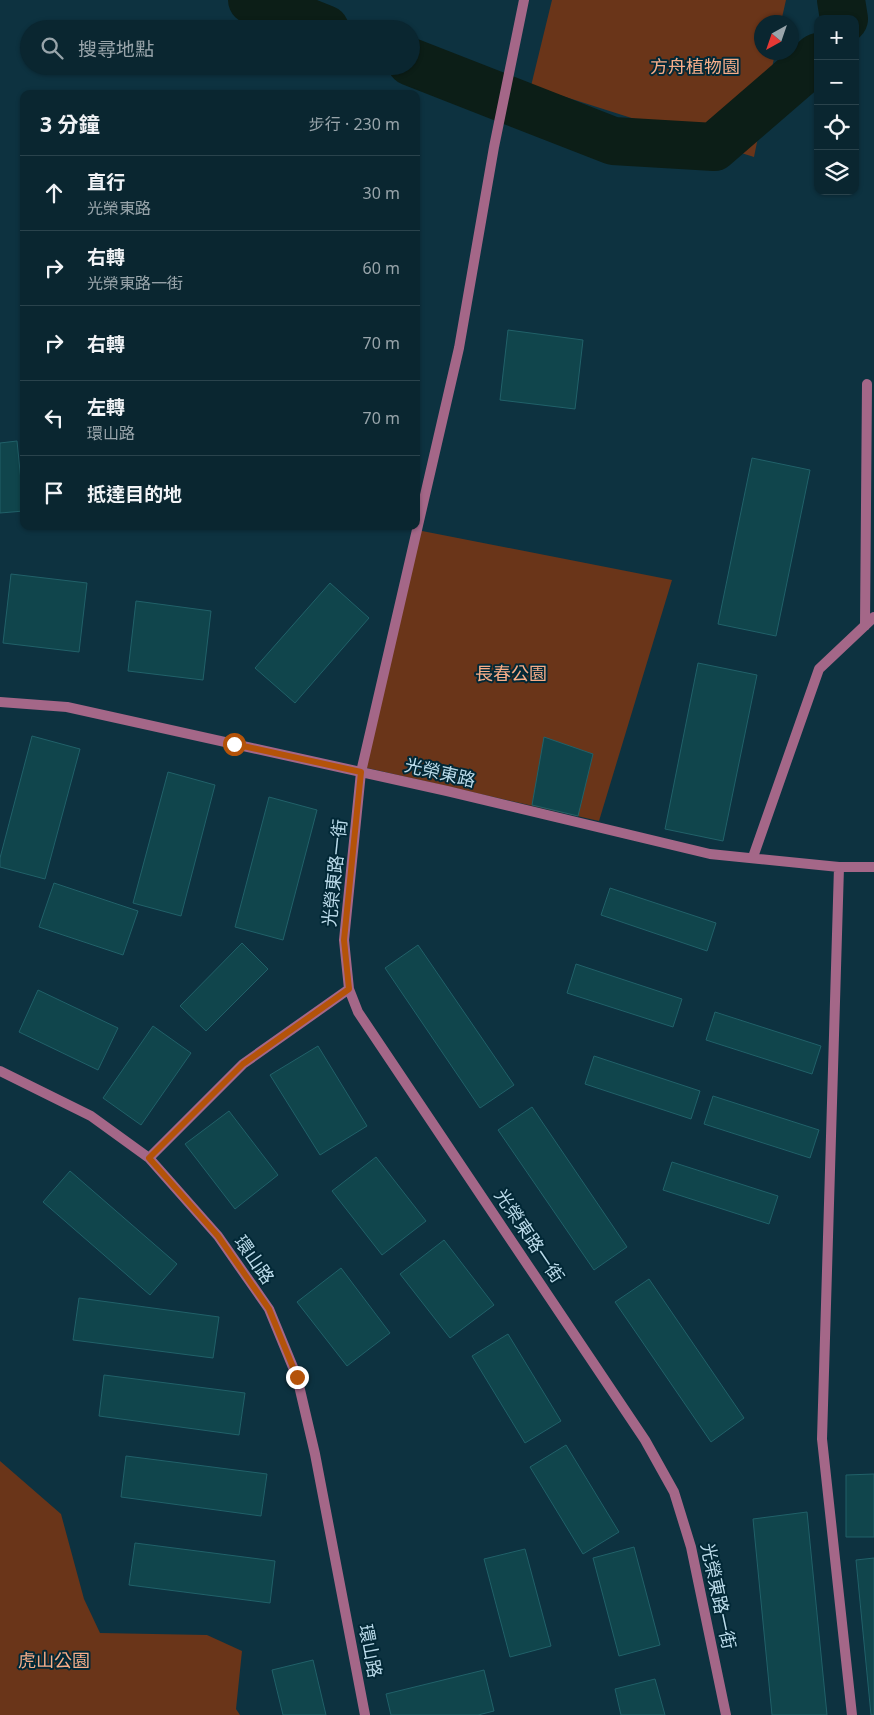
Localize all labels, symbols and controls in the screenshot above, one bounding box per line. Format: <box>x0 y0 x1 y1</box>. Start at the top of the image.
north arrow <box>754 15 799 60</box>
map controls <box>814 15 859 195</box>
button: + <box>814 15 859 60</box>
search box <box>20 20 420 75</box>
icon: search <box>38 34 66 62</box>
text: 搜尋地點 <box>78 36 154 62</box>
park label: 方舟植物園 <box>650 54 740 78</box>
button: − <box>814 60 859 105</box>
button: locate <box>814 105 859 150</box>
text: 3 分鐘 <box>40 110 99 138</box>
text: 步行 · 230 m <box>309 113 400 135</box>
button: layers <box>814 150 859 195</box>
text: 直行 <box>87 169 125 195</box>
icon: ahead <box>40 179 68 207</box>
text: 30 m <box>363 182 400 204</box>
text: 光榮東路 <box>87 197 151 219</box>
text: 右轉 <box>87 244 125 270</box>
icon: right <box>40 254 68 282</box>
text: 60 m <box>363 257 400 279</box>
text: 光榮東路一街 <box>87 272 183 294</box>
icon: right <box>40 329 68 357</box>
text: 右轉 <box>87 331 125 357</box>
text: 70 m <box>363 332 400 354</box>
text: 左轉 <box>87 394 125 420</box>
icon: left <box>40 404 68 432</box>
text: 70 m <box>363 407 400 429</box>
text: 環山路 <box>87 422 135 444</box>
icon: arrive <box>40 479 68 507</box>
text: 抵達目的地 <box>87 481 182 507</box>
park label: 長春公園 <box>475 661 547 685</box>
route start <box>223 733 246 756</box>
street label: 光榮東路 <box>402 752 478 792</box>
street label: 光榮東路一街 <box>316 818 352 928</box>
street label: 光榮東路一街 <box>490 1184 570 1287</box>
street label: 環山路 <box>230 1230 280 1288</box>
route end <box>286 1366 309 1389</box>
street label: 光榮東路一街 <box>696 1540 742 1651</box>
street label: 環山路 <box>354 1622 388 1680</box>
park label: 虎山公園 <box>18 1648 90 1672</box>

